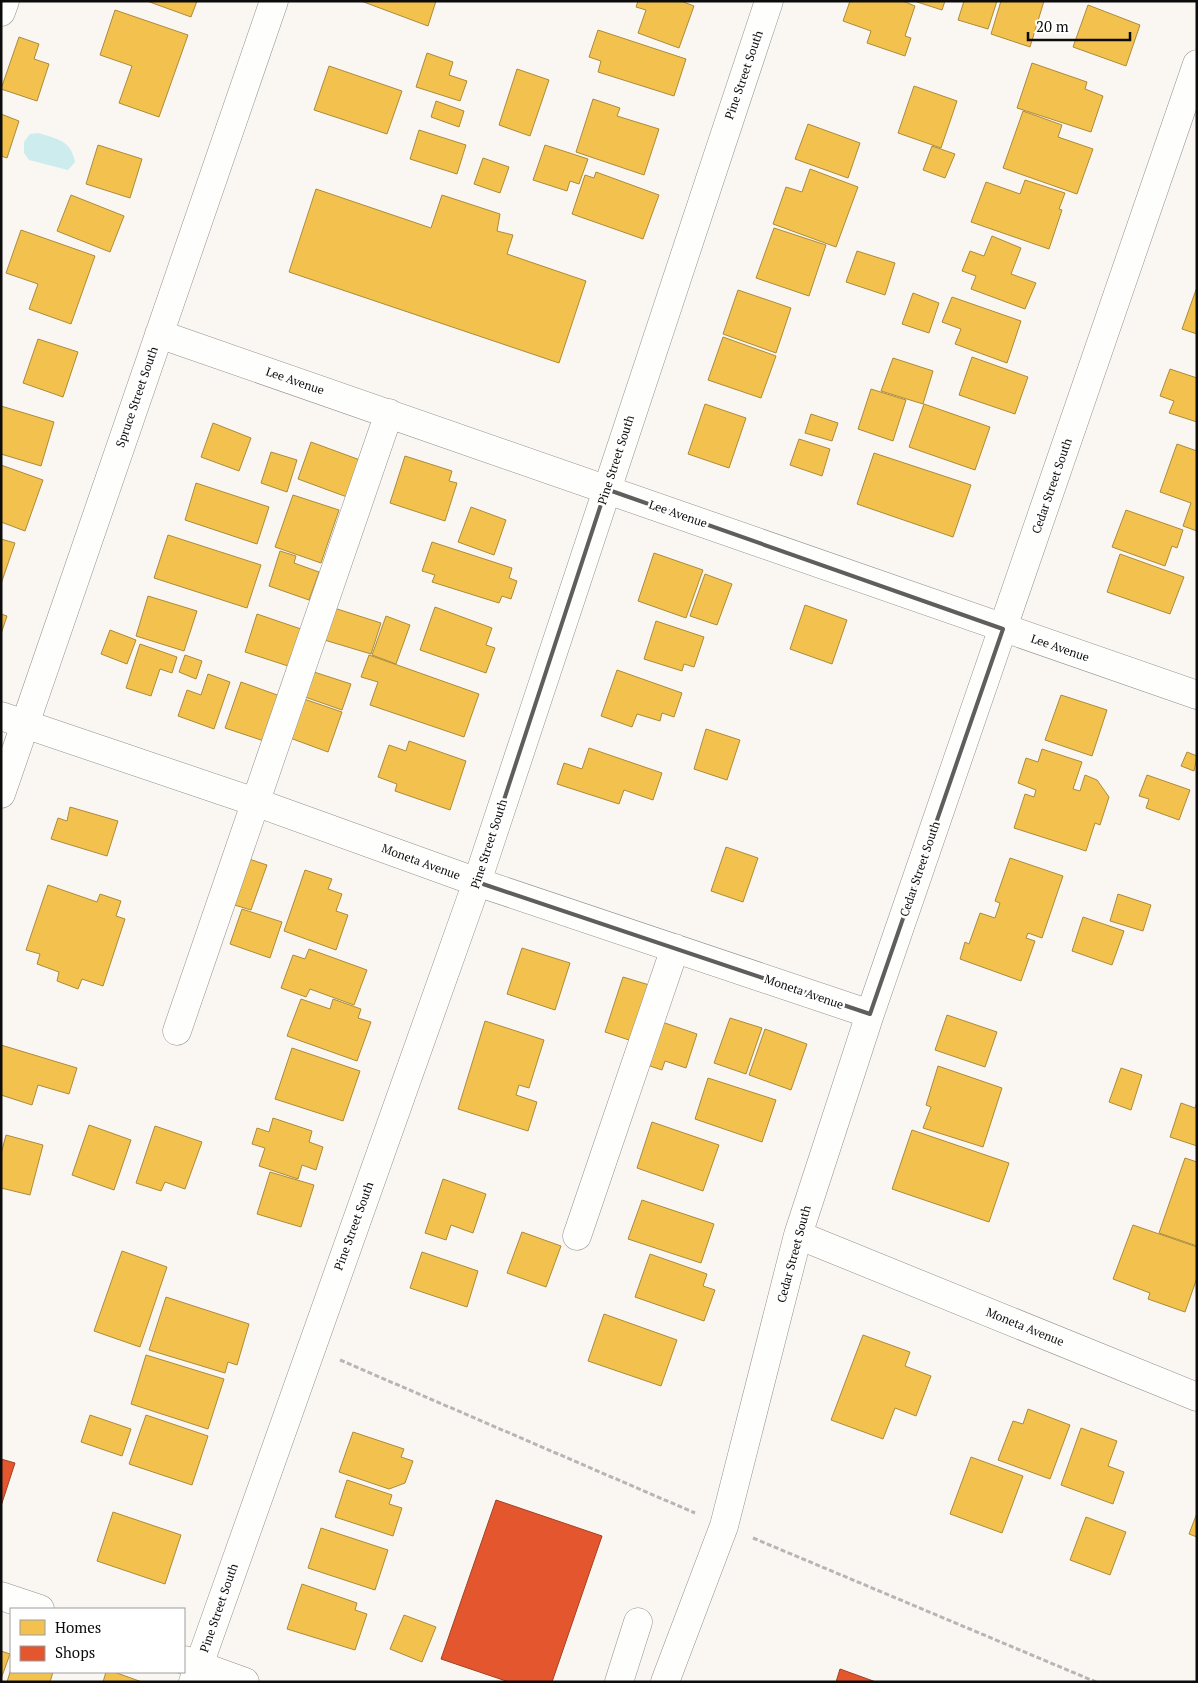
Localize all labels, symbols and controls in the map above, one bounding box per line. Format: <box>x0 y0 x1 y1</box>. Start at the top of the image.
scale bar <box>1028 10 1130 42</box>
text: 20 m <box>1036 16 1069 36</box>
street label: Pine Street South <box>721 28 766 121</box>
street label: Spruce Street South <box>112 345 161 449</box>
street label: Lee Avenue <box>264 364 326 397</box>
street label: Pine Street South <box>594 413 637 506</box>
street label: Cedar Street South <box>1028 436 1075 536</box>
street label: Lee Avenue <box>647 497 709 530</box>
street label: Lee Avenue <box>1029 631 1091 664</box>
street label: Pine Street South <box>467 797 510 890</box>
street label: Cedar Street South <box>896 819 943 919</box>
street label: Moneta Avenue <box>380 840 463 883</box>
street label: Moneta Avenue <box>763 971 846 1012</box>
street label: Pine Street South <box>331 1179 377 1272</box>
street label: Cedar Street South <box>773 1204 814 1304</box>
street label: Moneta Avenue <box>984 1304 1066 1349</box>
street label: Pine Street South <box>196 1561 241 1654</box>
legend <box>10 1608 185 1673</box>
text: Homes <box>55 1617 101 1637</box>
text: Shops <box>55 1642 95 1662</box>

